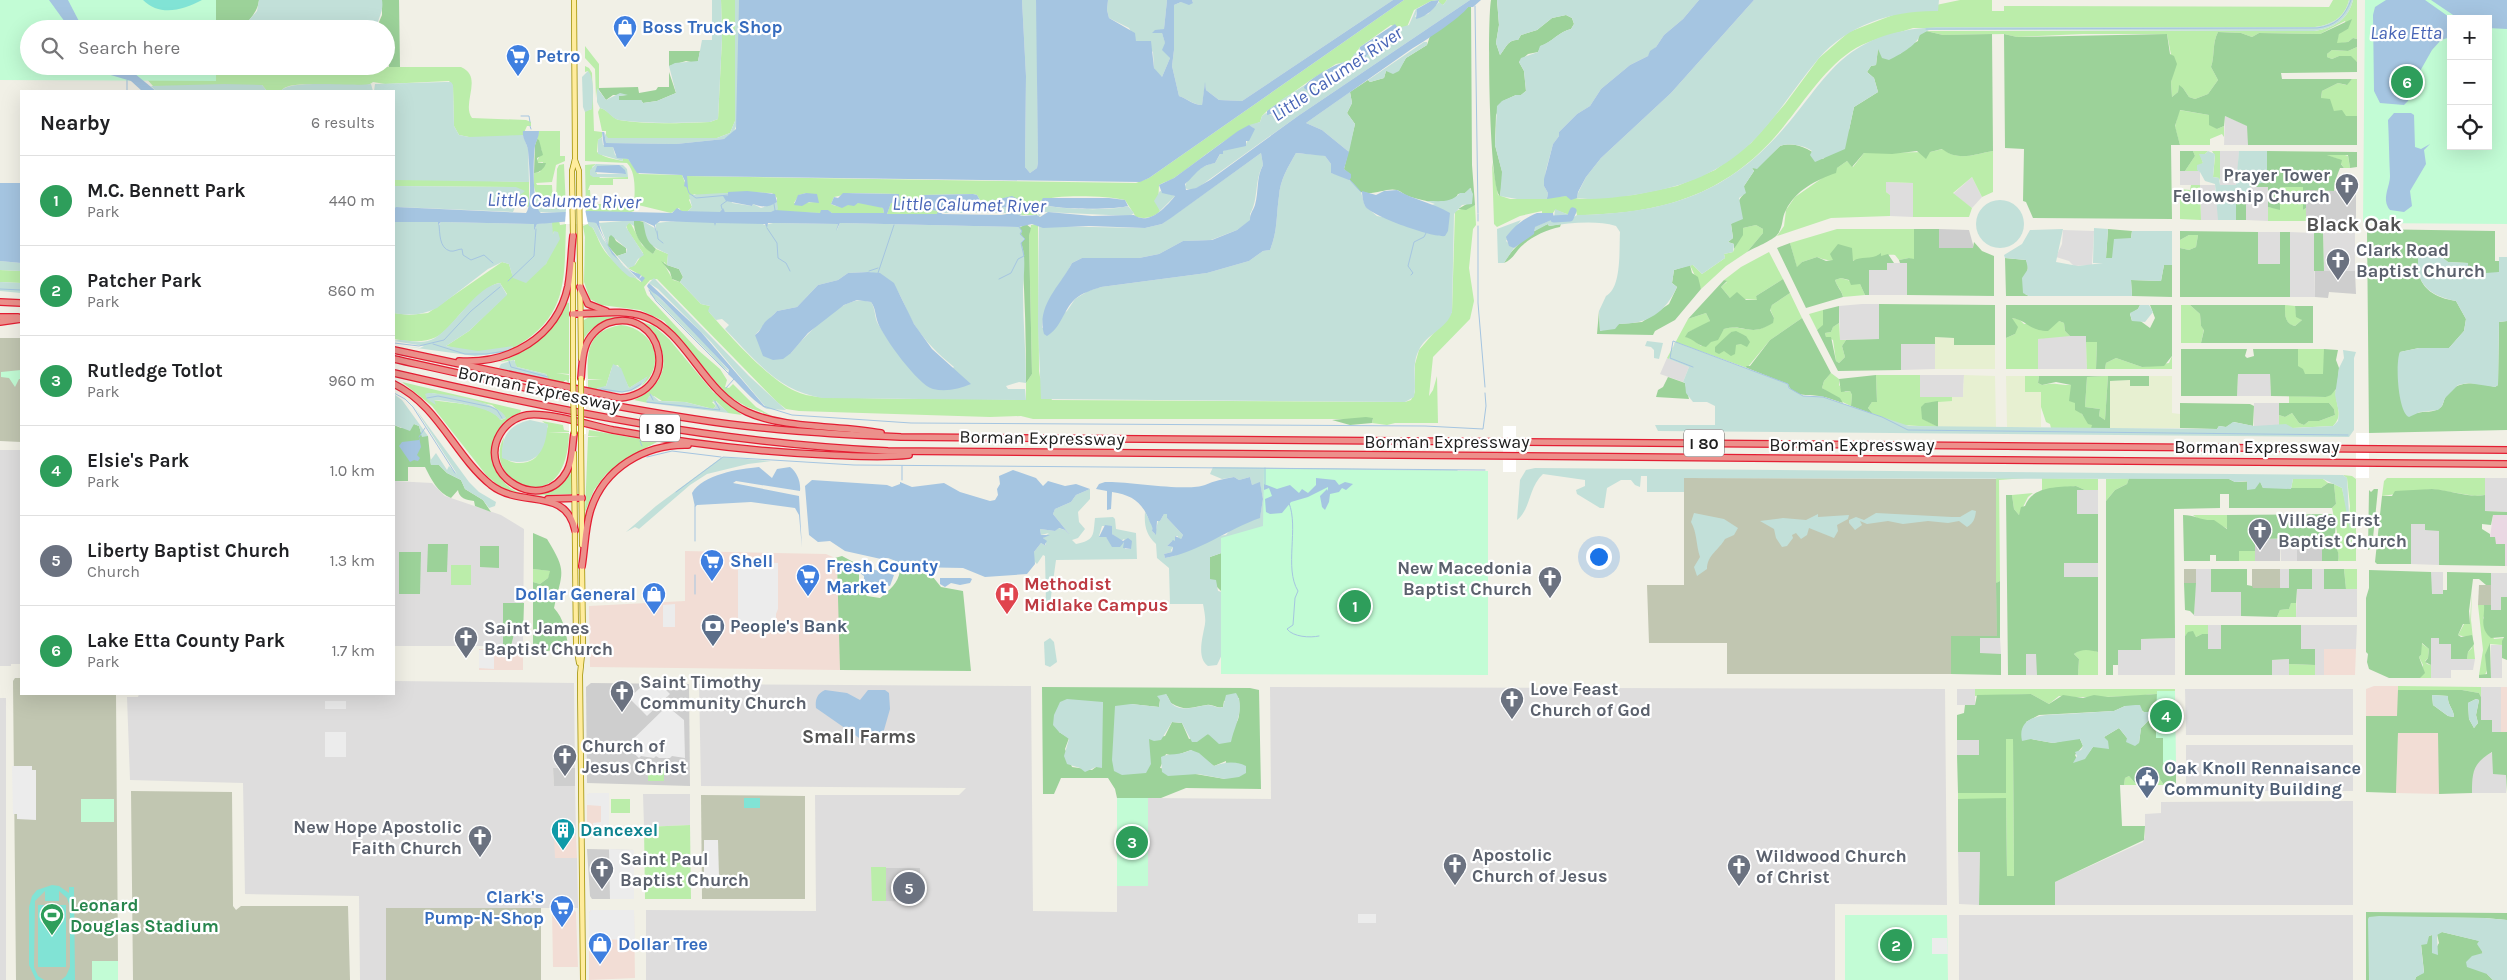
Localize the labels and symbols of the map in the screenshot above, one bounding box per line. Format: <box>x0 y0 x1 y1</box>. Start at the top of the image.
shop icon: Boss Truck Shop <box>612 14 638 48</box>
place label: Boss Truck Shop <box>642 16 782 38</box>
water label: Little Calumet River <box>1267 21 1408 126</box>
water label: Lake Etta <box>2370 22 2442 44</box>
supermarket icon: Petro <box>505 43 531 77</box>
place label: Petro <box>536 45 580 67</box>
pin: 6 <box>2391 63 2423 101</box>
place label: Prayer Tower Fellowship Church <box>2173 164 2330 207</box>
church icon: Prayer Tower Fellowship Church <box>2334 172 2360 206</box>
water label: Little Calumet River <box>487 189 642 213</box>
water label: Little Calumet River <box>892 193 1047 217</box>
district label: Black Oak <box>2306 213 2402 236</box>
place label: Clark Road Baptist Church <box>2356 239 2485 282</box>
church icon: Clark Road Baptist Church <box>2325 247 2351 281</box>
street label: Borman Expressway <box>456 361 623 417</box>
road number: I 80 <box>640 414 680 442</box>
street label: Borman Expressway <box>959 426 1125 450</box>
road number: I 80 <box>1684 429 1724 456</box>
street label: Borman Expressway <box>1364 431 1530 453</box>
street label: Borman Expressway <box>1769 434 1935 456</box>
street label: Borman Expressway <box>2174 436 2340 458</box>
place label: Village First Baptist Church <box>2278 509 2407 552</box>
church icon: Village First Baptist Church <box>2247 517 2273 551</box>
your location <box>1586 544 1612 570</box>
supermarket icon: Shell <box>699 548 725 582</box>
place label: Shell <box>730 550 773 572</box>
place label: Fresh County Market <box>826 555 938 598</box>
place label: New Macedonia Baptist Church <box>1397 557 1532 600</box>
supermarket icon: Fresh County Market <box>795 563 821 597</box>
church icon: New Macedonia Baptist Church <box>1537 565 1563 599</box>
place label: Methodist Midlake Campus <box>1024 573 1168 616</box>
shop icon: Dollar General <box>641 581 667 615</box>
hospital icon: Methodist Midlake Campus <box>994 581 1020 615</box>
place label: Dollar General <box>515 583 636 605</box>
pin: 1 <box>1339 587 1371 625</box>
bank icon: People's Bank <box>700 613 726 647</box>
place label: People's Bank <box>730 615 848 637</box>
place label: Saint James Baptist Church <box>484 617 613 660</box>
church icon: Saint James Baptist Church <box>453 625 479 659</box>
place label: Saint Timothy Community Church <box>640 671 807 714</box>
place label: Love Feast Church of God <box>1530 678 1651 721</box>
church icon: Saint Timothy Community Church <box>609 679 635 713</box>
church icon: Love Feast Church of God <box>1499 686 1525 720</box>
pin: 4 <box>2150 697 2182 735</box>
district label: Small Farms <box>802 726 916 748</box>
place label: Church of Jesus Christ <box>582 735 687 778</box>
church icon: Church of Jesus Christ <box>552 743 578 777</box>
place label: Oak Knoll Rennaisance Community Building <box>2164 757 2361 800</box>
public building icon: Oak Knoll Rennaisance Community Building <box>2134 765 2160 799</box>
place label: New Hope Apostolic Faith Church <box>293 816 462 859</box>
building icon: Dancexel <box>550 817 576 851</box>
place label: Dancexel <box>580 819 658 841</box>
pin: 3 <box>1116 823 1148 861</box>
church icon: New Hope Apostolic Faith Church <box>467 824 493 858</box>
place label: Apostolic Church of Jesus <box>1472 844 1607 887</box>
place label: Wildwood Church of Christ <box>1756 845 1907 888</box>
place label: Saint Paul Baptist Church <box>620 848 749 891</box>
church icon: Apostolic Church of Jesus <box>1442 852 1468 886</box>
church icon: Wildwood Church of Christ <box>1726 853 1752 887</box>
church icon: Saint Paul Baptist Church <box>589 856 615 890</box>
pin: 5 <box>893 869 925 907</box>
place label: Clark's Pump-N-Shop <box>424 886 544 929</box>
place label: Leonard Douglas Stadium <box>70 894 219 937</box>
supermarket icon: Clark's Pump-N-Shop <box>549 894 575 928</box>
sports icon: Leonard Douglas Stadium <box>39 902 65 936</box>
pin: 2 <box>1880 926 1912 964</box>
shop icon: Dollar Tree <box>587 931 613 965</box>
place label: Dollar Tree <box>618 933 708 955</box>

